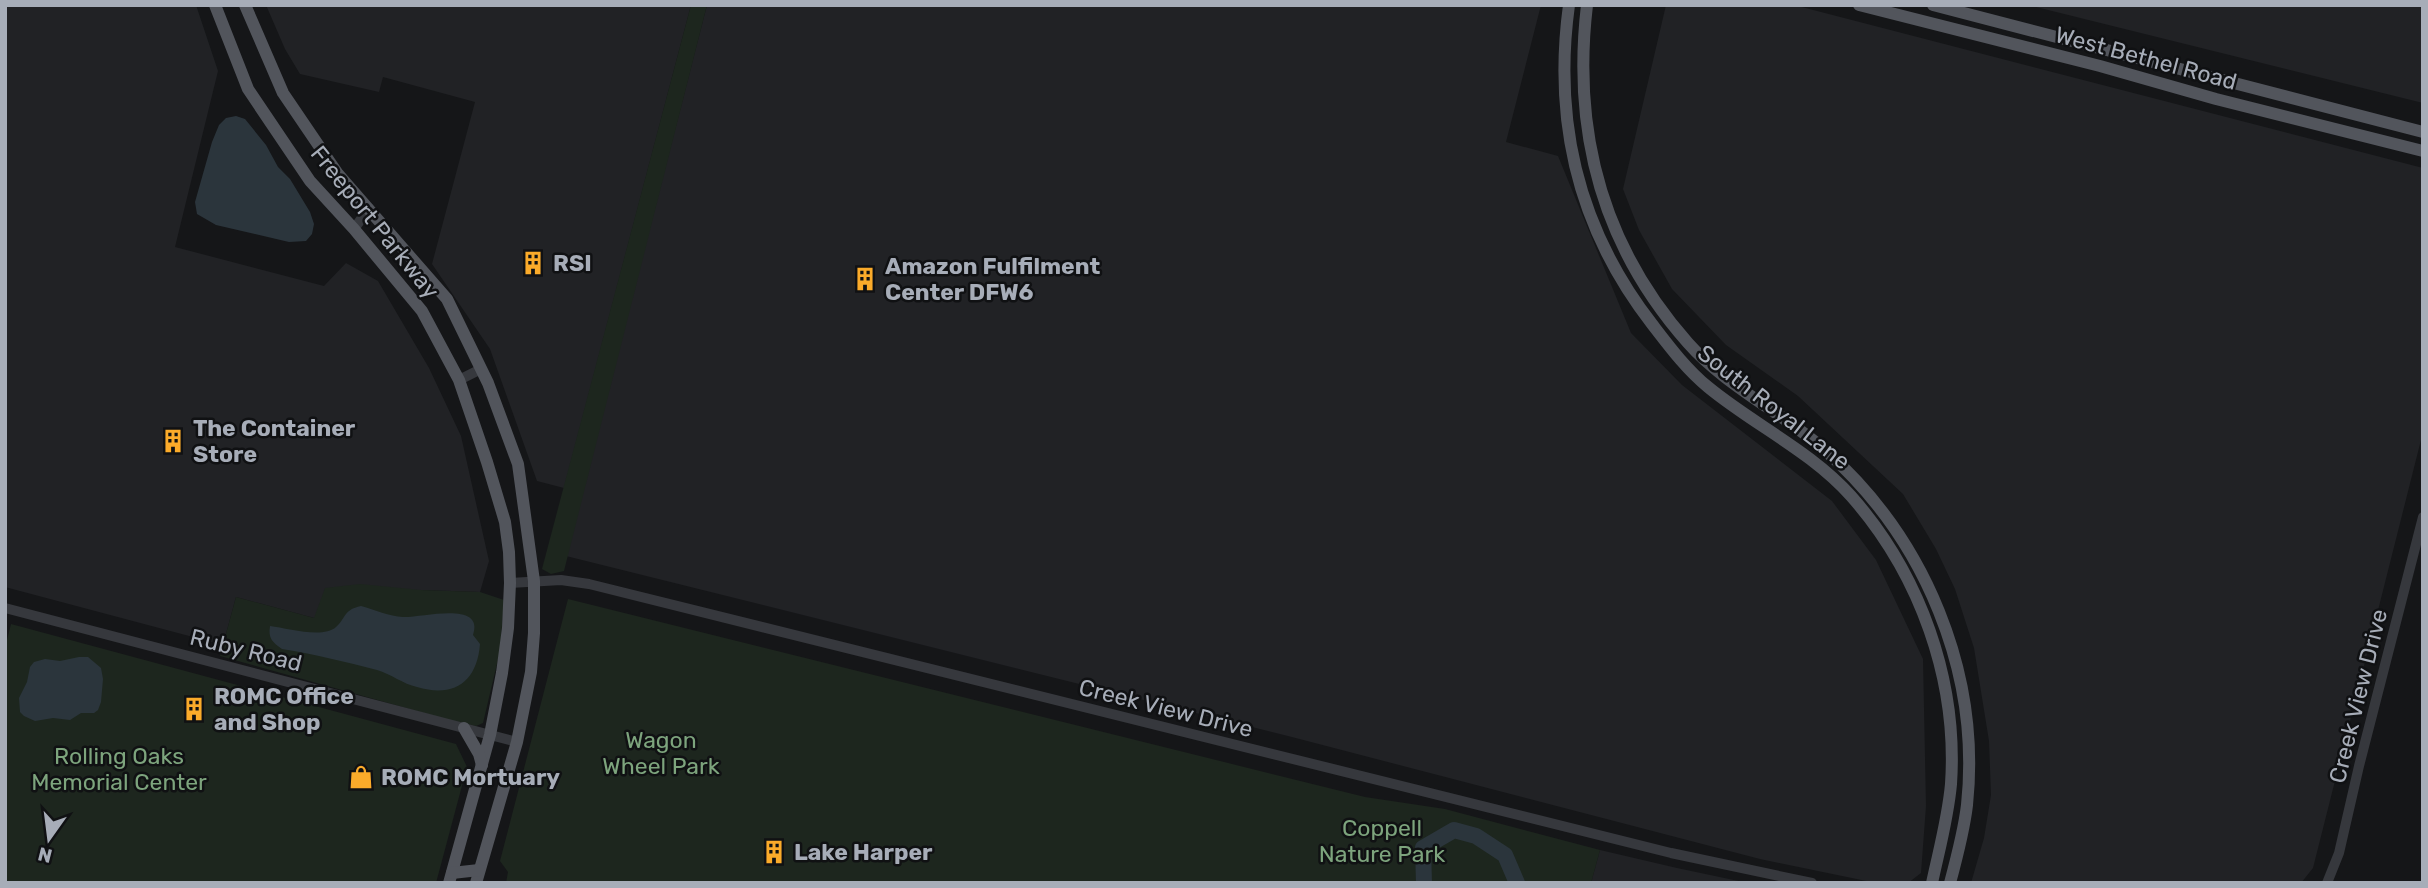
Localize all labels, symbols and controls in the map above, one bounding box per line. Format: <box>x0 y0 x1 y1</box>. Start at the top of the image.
street label: West Bethel Road <box>2052 20 2240 96</box>
street label: Freeport Parkway <box>305 140 445 304</box>
building icon: RSI <box>519 249 547 277</box>
place label: RSI <box>553 249 592 277</box>
place label: Amazon Fulfilment Center DFW6 <box>885 252 1100 306</box>
building icon: Amazon Fulfilment Center DFW6 <box>851 265 879 293</box>
street label: South Royal Lane <box>1692 339 1856 475</box>
place label: The Container Store <box>193 414 356 468</box>
building icon: The Container Store <box>159 427 187 455</box>
street label: Creek View Drive <box>2323 606 2393 786</box>
street label: Ruby Road <box>187 623 305 677</box>
street label: Creek View Drive <box>1076 673 1256 743</box>
place label: ROMC Office and Shop <box>214 682 354 736</box>
building icon: ROMC Office and Shop <box>180 695 208 723</box>
park label: Wagon Wheel Park <box>602 726 720 780</box>
park label: Rolling Oaks Memorial Center <box>31 742 207 796</box>
shop icon: ROMC Mortuary <box>347 763 375 791</box>
place label: ROMC Mortuary <box>381 763 560 791</box>
north arrow <box>14 804 84 874</box>
park label: Coppell Nature Park <box>1319 814 1445 868</box>
building icon: Lake Harper <box>760 838 788 866</box>
place label: Lake Harper <box>794 838 933 866</box>
text: N <box>36 842 54 868</box>

